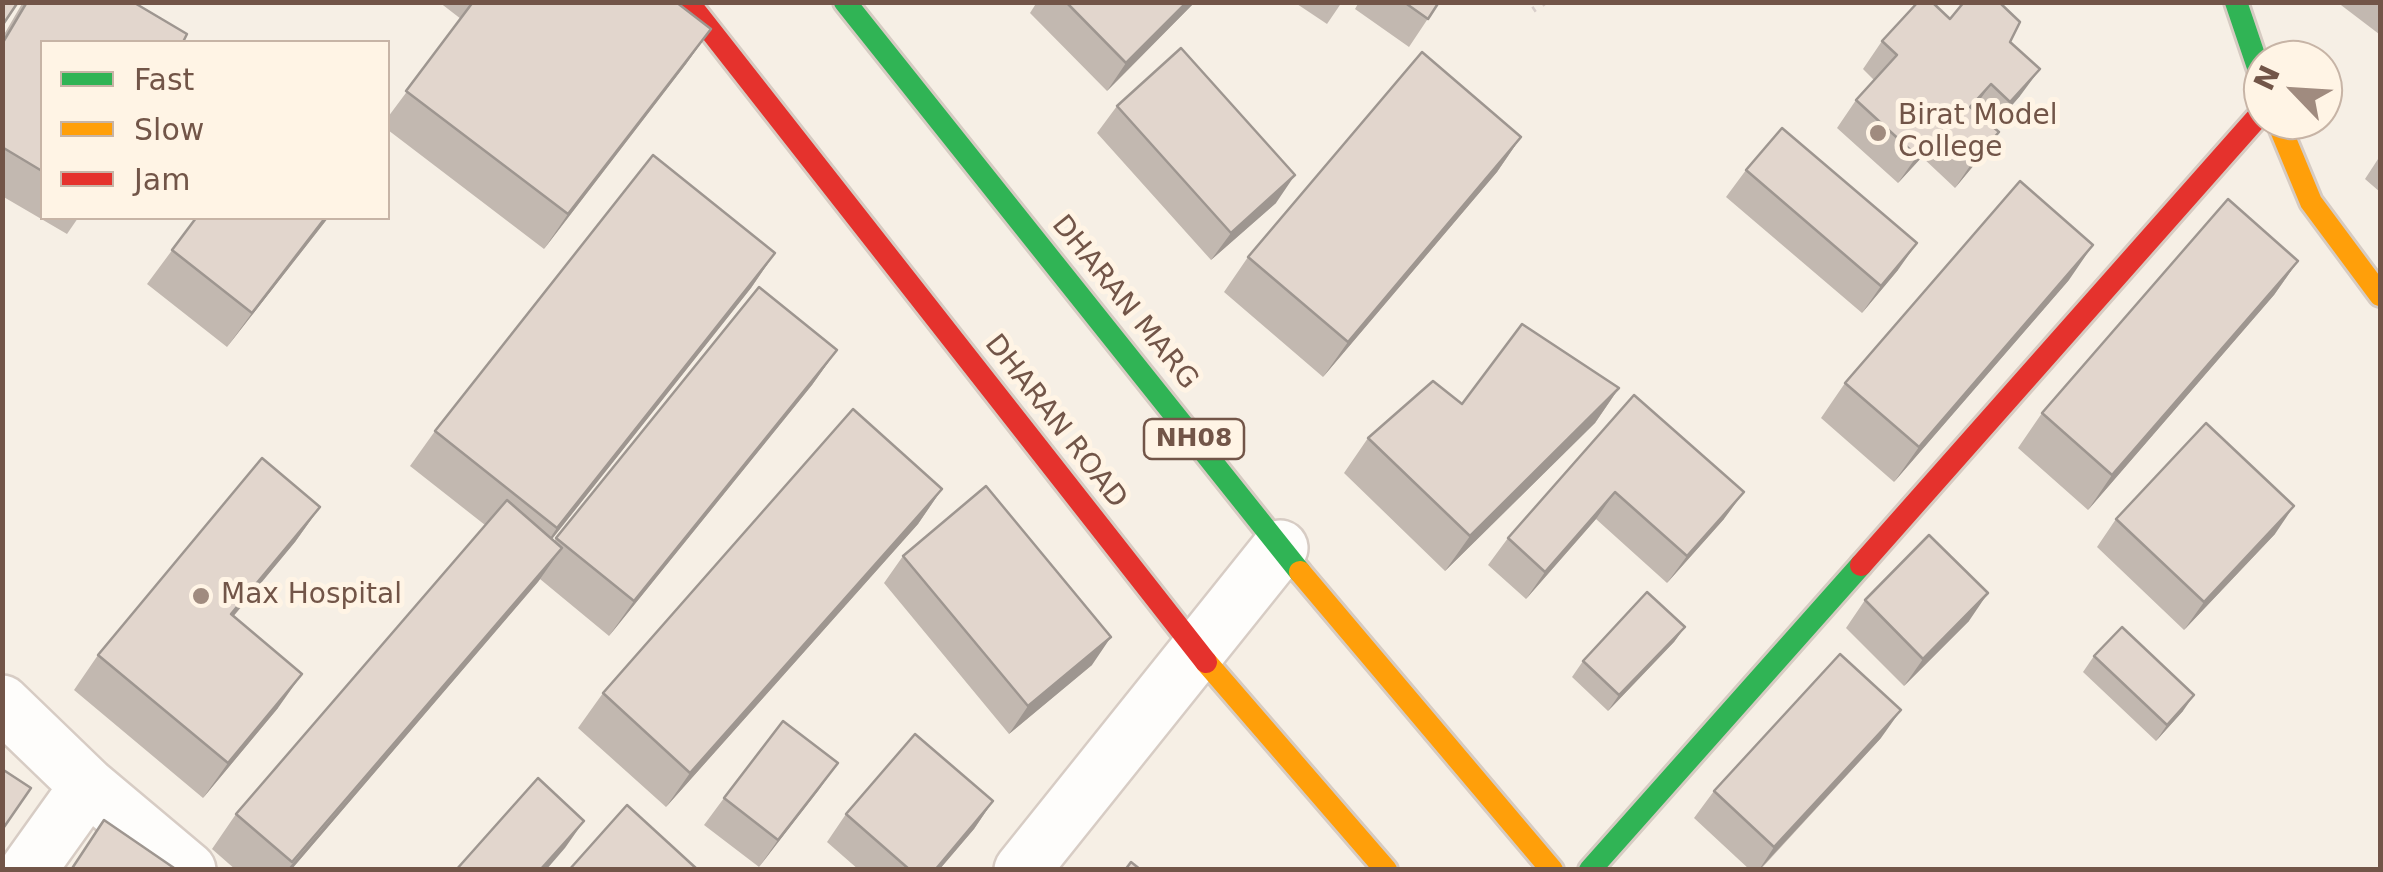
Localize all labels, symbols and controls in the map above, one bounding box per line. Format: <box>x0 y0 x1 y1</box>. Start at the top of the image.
legend <box>40 40 390 220</box>
north arrow <box>2243 40 2343 140</box>
text: N <box>2247 60 2287 96</box>
text: Fast <box>134 62 194 97</box>
place label: Birat Model College <box>1898 100 2058 166</box>
text: Slow <box>134 112 204 147</box>
marker: Birat Model College <box>1867 122 1889 144</box>
text: Jam <box>134 162 190 197</box>
street label: DHARAN MARG <box>1044 209 1204 397</box>
street label: DHARAN ROAD <box>977 329 1133 515</box>
road number: NH08 <box>1144 419 1244 459</box>
place label: Max Hospital <box>221 579 402 613</box>
marker: Max Hospital <box>190 585 212 607</box>

